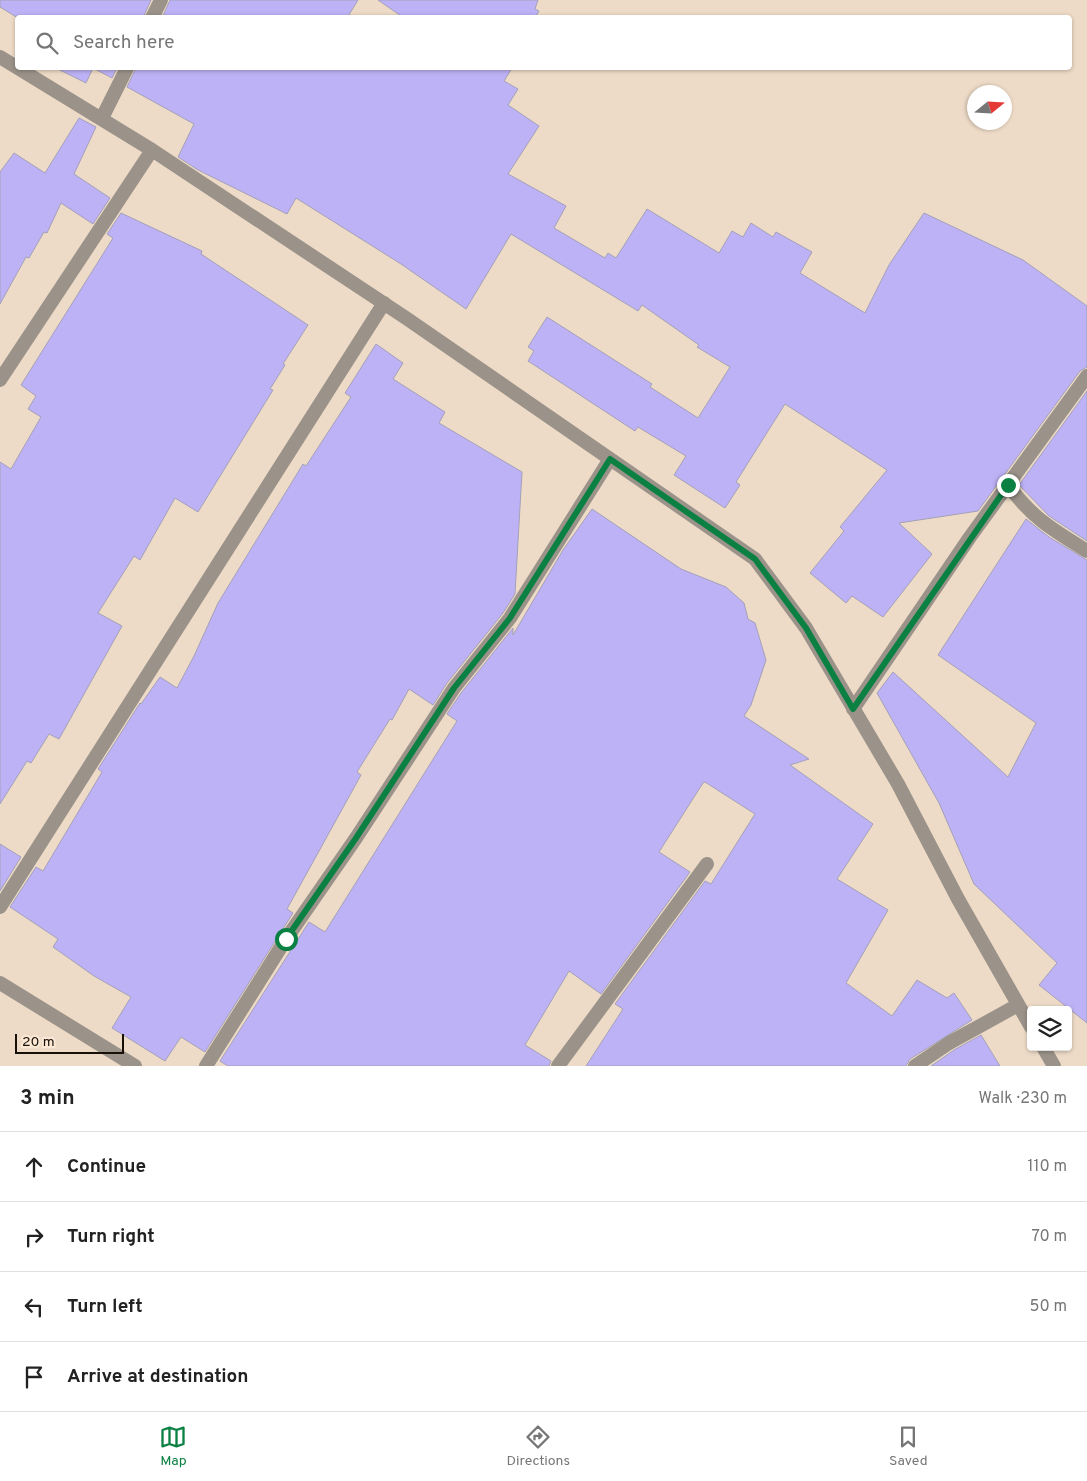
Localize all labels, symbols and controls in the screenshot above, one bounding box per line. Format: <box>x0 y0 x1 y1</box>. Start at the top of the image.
search box <box>15 15 1072 70</box>
icon: search <box>33 29 61 57</box>
text: Search here <box>73 31 175 55</box>
north arrow <box>967 85 1012 130</box>
route end <box>997 474 1020 497</box>
route start <box>275 928 298 951</box>
map controls <box>1027 1006 1072 1051</box>
button: layers <box>1027 1006 1072 1051</box>
scale bar <box>15 1031 124 1054</box>
text: 20 m <box>22 1034 55 1051</box>
text: 3 min <box>20 1085 75 1112</box>
text: Walk · 230 m <box>978 1089 1067 1109</box>
icon: ahead <box>20 1153 48 1181</box>
text: Continue <box>67 1155 146 1179</box>
text: 110 m <box>1027 1157 1067 1177</box>
icon: right <box>20 1223 48 1251</box>
text: Turn right <box>67 1225 155 1249</box>
text: 70 m <box>1032 1227 1067 1247</box>
icon: left <box>20 1293 48 1321</box>
text: Turn left <box>67 1295 143 1319</box>
text: 50 m <box>1030 1297 1067 1317</box>
icon: arrive <box>20 1363 48 1391</box>
text: Arrive at destination <box>67 1365 248 1389</box>
tab: Map <box>159 1423 187 1470</box>
tab: Directions <box>506 1423 570 1470</box>
tab: Saved <box>889 1423 928 1470</box>

